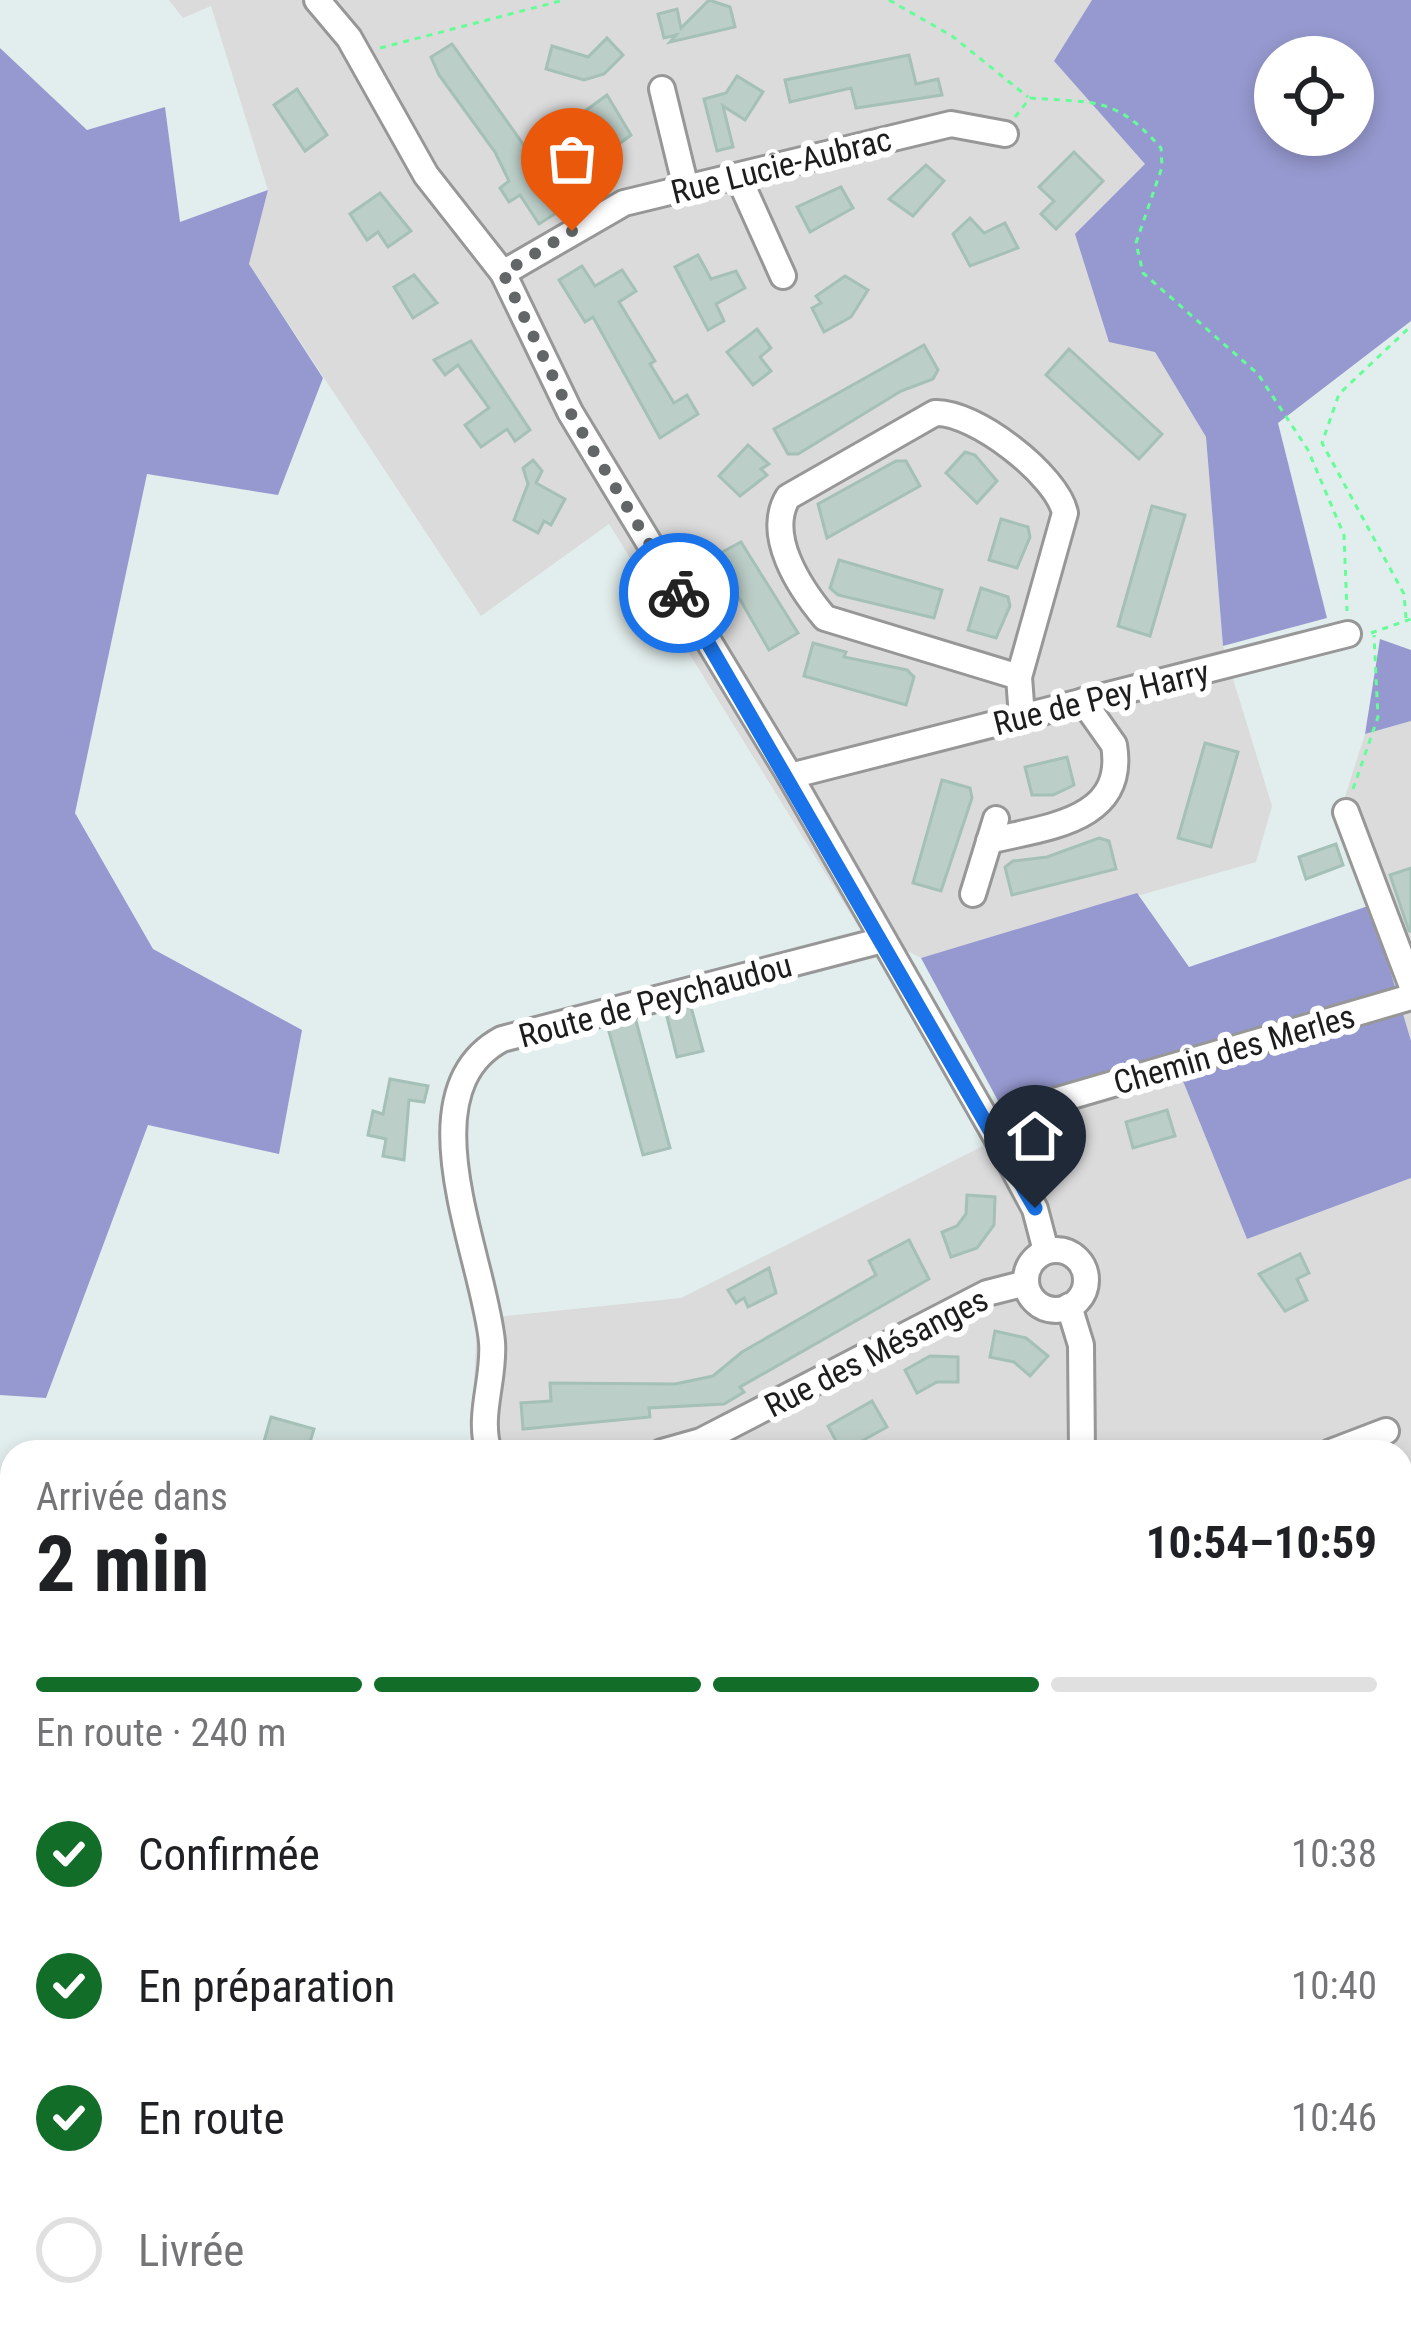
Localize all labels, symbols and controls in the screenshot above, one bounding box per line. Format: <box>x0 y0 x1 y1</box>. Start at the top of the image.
map controls <box>1254 36 1374 156</box>
button: locate <box>1254 36 1374 156</box>
pin <box>521 108 623 231</box>
street label: Rue Lucie-Aubrac <box>667 119 895 212</box>
icon: bag <box>539 126 605 192</box>
courier <box>619 533 739 653</box>
icon: bike <box>646 560 712 626</box>
street label: Rue de Pey Harry <box>989 652 1213 743</box>
street label: Route de Peychaudou <box>514 945 796 1056</box>
street label: Chemin des Merles <box>1109 996 1359 1103</box>
pin <box>984 1085 1086 1208</box>
icon: home <box>1002 1103 1068 1169</box>
street label: Rue des Mésanges <box>758 1279 994 1425</box>
text: Arrivée dans <box>36 1474 228 1520</box>
text: 10:54–10:59 <box>1146 1516 1377 1569</box>
text: 2 min <box>36 1519 209 1610</box>
text: En route · 240 m <box>36 1710 286 1756</box>
icon: check <box>36 1821 102 1887</box>
text: Confirmée <box>138 1828 320 1881</box>
text: 10:38 <box>1291 1831 1377 1877</box>
icon: check <box>36 1953 102 2019</box>
text: En préparation <box>138 1960 395 2013</box>
text: 10:40 <box>1291 1963 1377 2009</box>
icon: check <box>36 2085 102 2151</box>
text: En route <box>138 2092 285 2145</box>
text: 10:46 <box>1291 2095 1377 2141</box>
text: Livrée <box>138 2224 244 2277</box>

